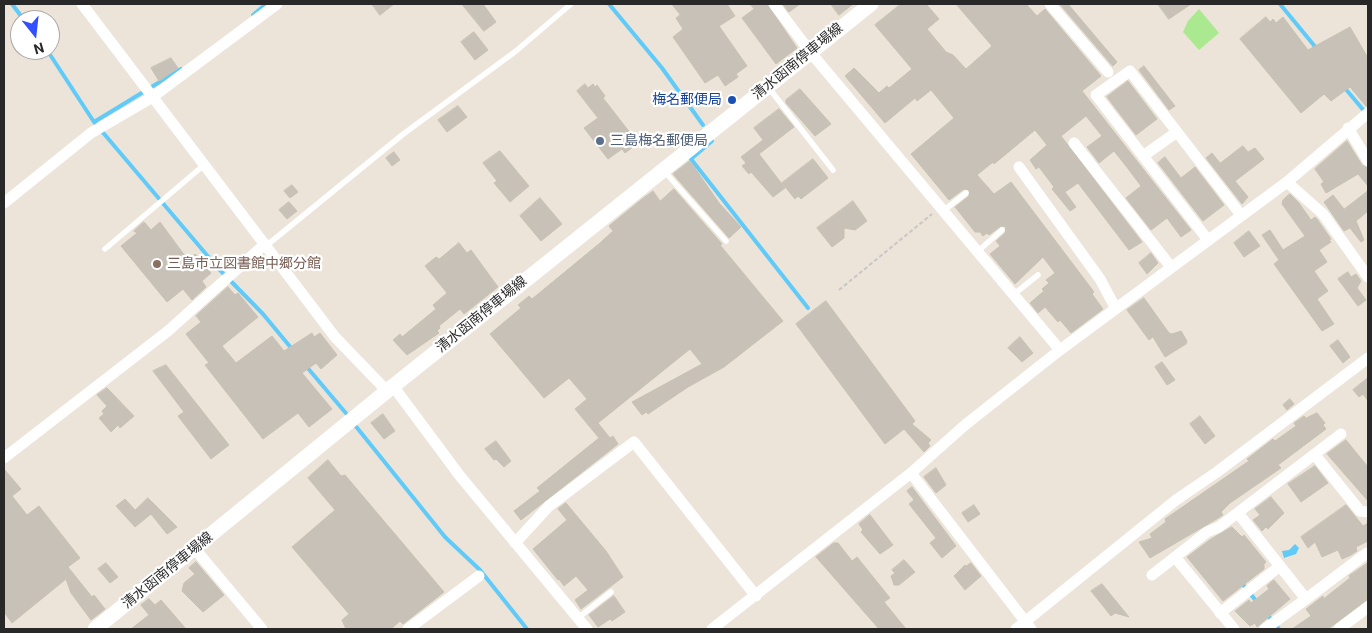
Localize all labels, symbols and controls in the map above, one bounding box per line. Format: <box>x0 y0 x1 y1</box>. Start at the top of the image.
north arrow <box>10 10 60 60</box>
street label: 清水函南停車場線 <box>749 20 847 104</box>
text: N <box>32 39 46 58</box>
place label: 梅名郵便局 <box>652 92 722 108</box>
marker: 梅名郵便局 <box>726 94 738 106</box>
place label: 三島梅名郵便局 <box>610 133 708 149</box>
marker: 三島梅名郵便局 <box>594 135 606 147</box>
place label: 三島市立図書館中郷分館 <box>167 256 321 272</box>
marker: 三島市立図書館中郷分館 <box>151 258 163 270</box>
street label: 清水函南停車場線 <box>433 273 531 357</box>
street label: 清水函南停車場線 <box>119 529 217 613</box>

